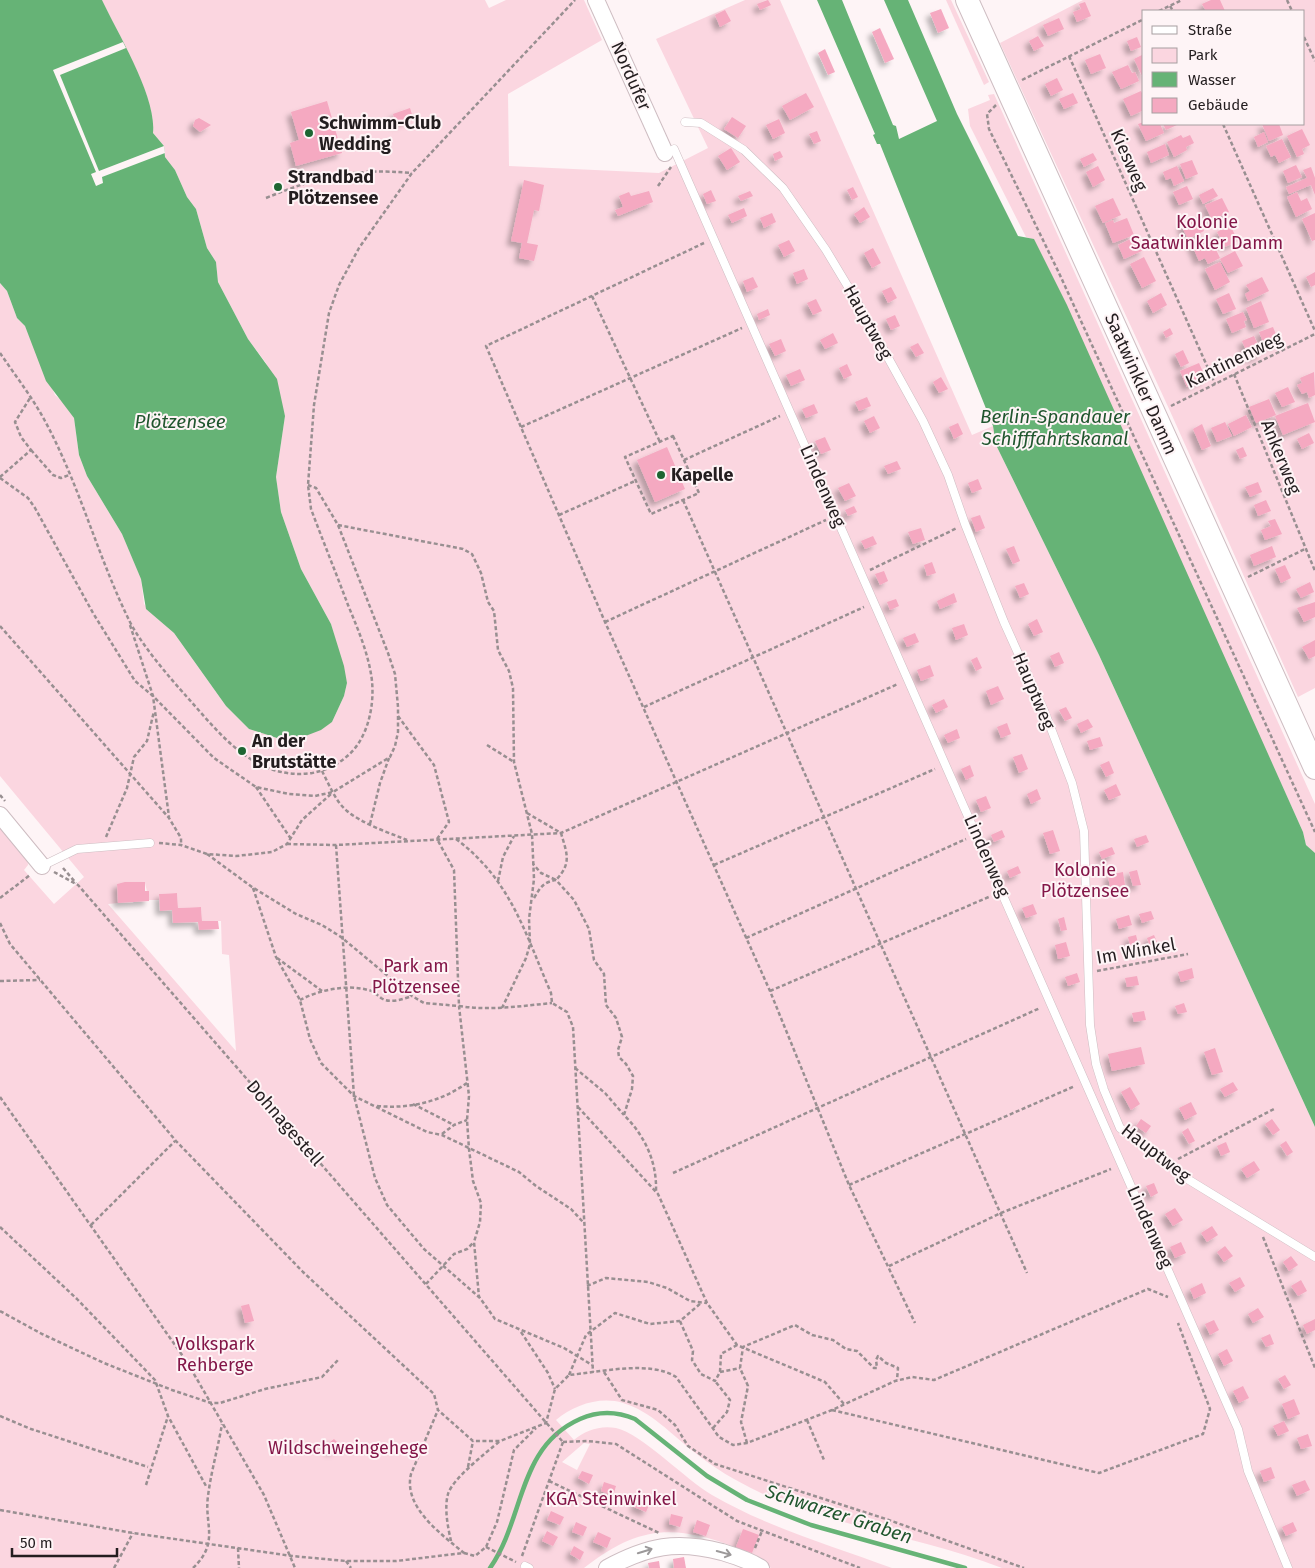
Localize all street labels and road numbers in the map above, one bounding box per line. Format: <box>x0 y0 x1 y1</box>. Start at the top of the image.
street label: Nordufer <box>606 38 656 114</box>
street label: Kiesweg <box>1106 125 1153 195</box>
street label: Hauptweg <box>839 281 898 364</box>
street label: Saatwinkler Damm <box>1100 310 1182 458</box>
street label: Kantinenweg <box>1182 327 1287 393</box>
street label: Ankerweg <box>1256 416 1306 498</box>
street label: Lindenweg <box>795 441 851 531</box>
street label: Hauptweg <box>1008 649 1060 734</box>
street label: Lindenweg <box>959 811 1015 901</box>
street label: Im Winkel <box>1095 933 1177 969</box>
street label: Dohnagestell <box>242 1076 328 1170</box>
street label: Hauptweg <box>1117 1119 1195 1187</box>
street label: Lindenweg <box>1122 1182 1178 1272</box>

